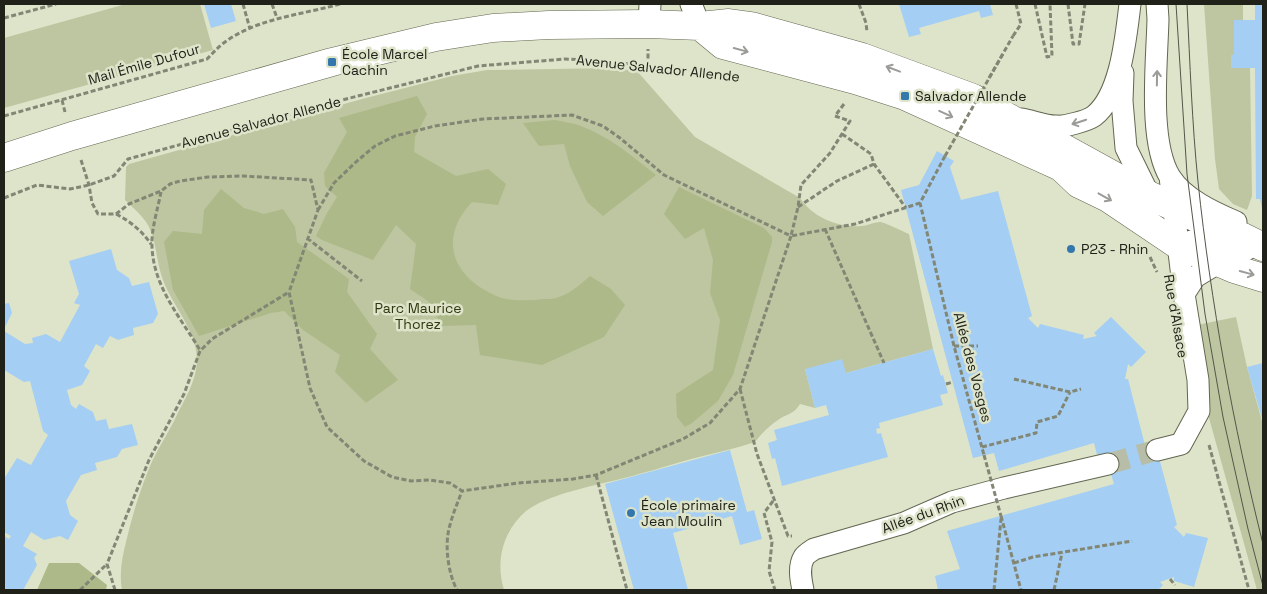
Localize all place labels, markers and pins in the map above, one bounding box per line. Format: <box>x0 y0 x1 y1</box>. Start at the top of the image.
place label: École Marcel Cachin <box>342 45 428 79</box>
marker: École Marcel Cachin <box>326 56 338 68</box>
place label: Salvador Allende <box>915 87 1026 105</box>
marker: Salvador Allende <box>899 90 911 102</box>
place label: P23 - Rhin <box>1081 240 1148 258</box>
marker: P23 - Rhin <box>1065 243 1077 255</box>
place label: École primaire Jean Moulin <box>641 496 736 530</box>
marker: École primaire Jean Moulin <box>625 507 637 519</box>

